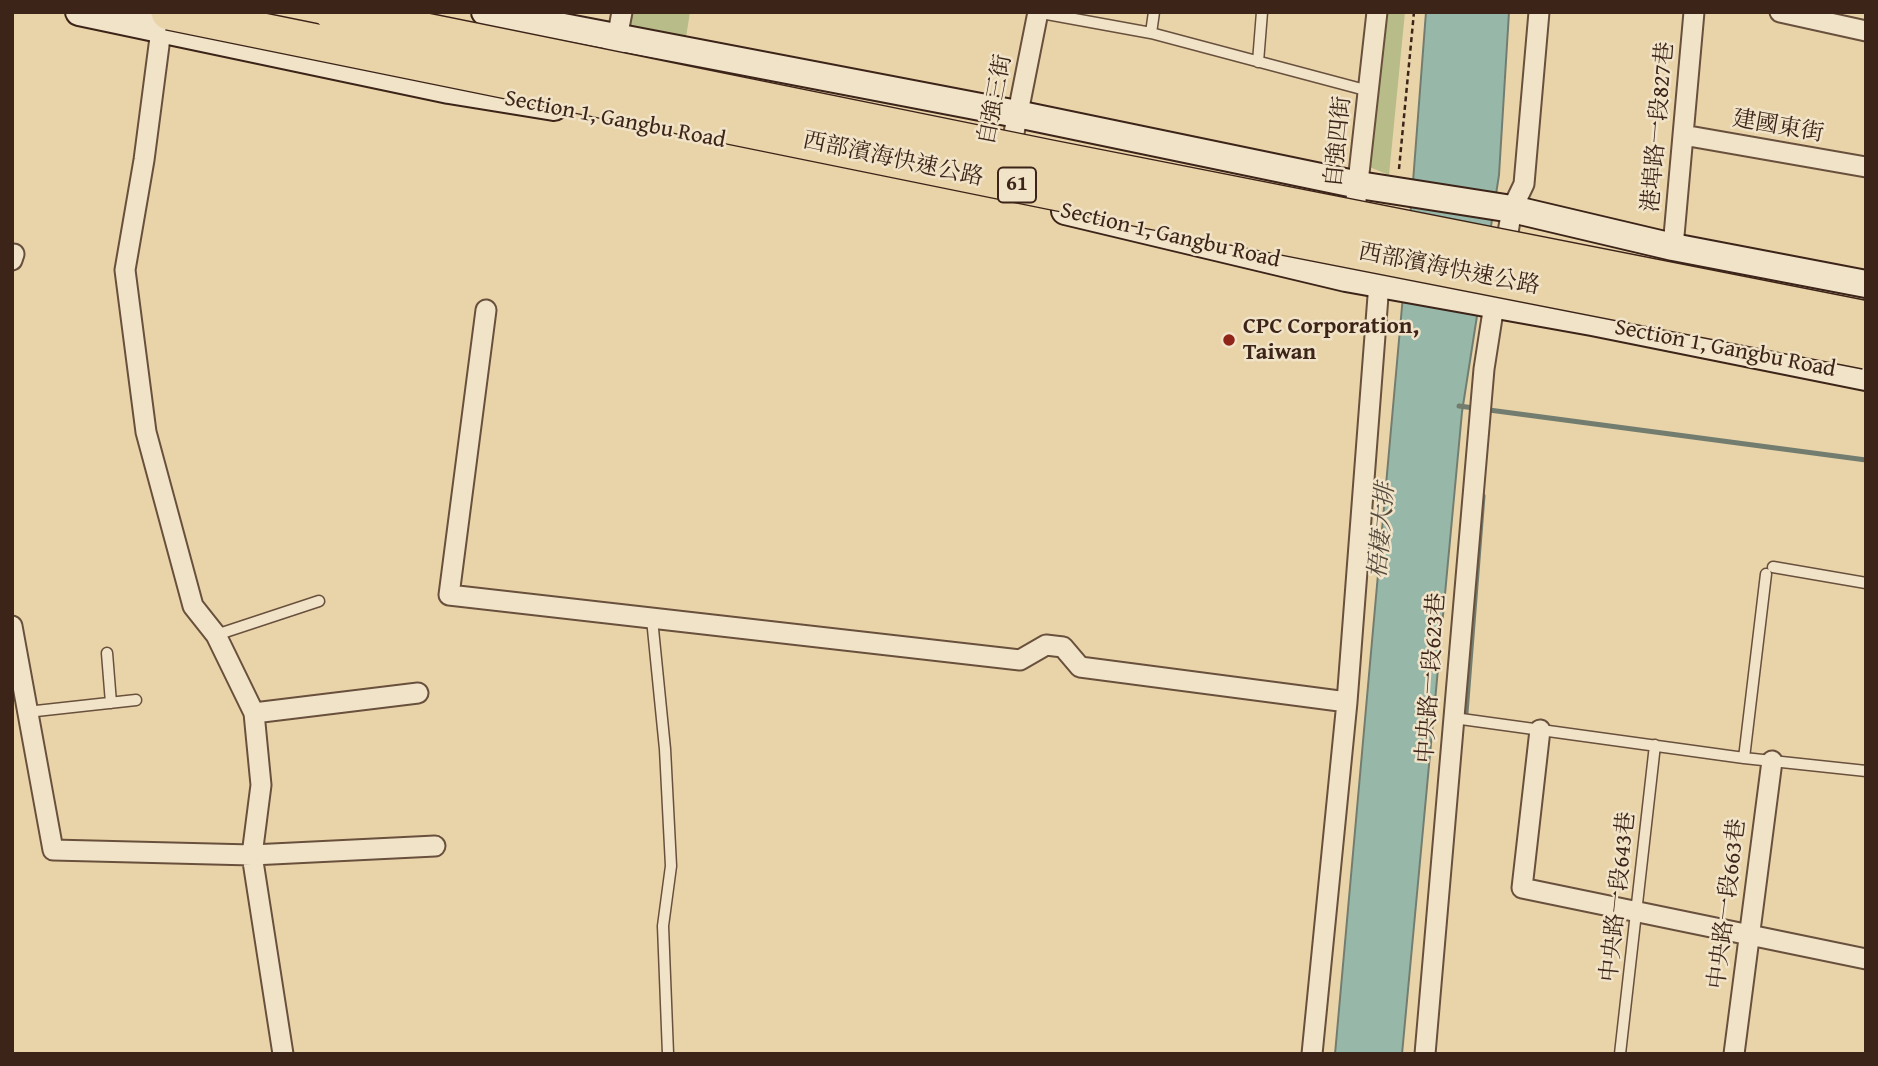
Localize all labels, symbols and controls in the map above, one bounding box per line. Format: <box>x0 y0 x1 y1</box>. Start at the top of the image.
street label: 港埠路一段827巷 <box>1638 41 1680 213</box>
street label: 自強三街 <box>974 52 1018 148</box>
street label: Section 1, Gangbu Road <box>502 85 728 155</box>
street label: 自強四街 <box>1320 95 1358 189</box>
street label: 建國東街 <box>1730 105 1826 149</box>
street label: 西部濱海快速公路 <box>800 127 986 193</box>
road number: 61 <box>998 168 1036 202</box>
street label: Section 1, Gangbu Road <box>1057 197 1283 275</box>
street label: 西部濱海快速公路 <box>1356 239 1542 301</box>
place label: CPC Corporation, Taiwan <box>1243 313 1419 367</box>
street label: Section 1, Gangbu Road <box>1612 314 1838 384</box>
marker: CPC Corporation, Taiwan <box>1221 332 1237 348</box>
water label: 梧棲大排 <box>1364 482 1402 580</box>
street label: 中央路一段623巷 <box>1412 592 1452 764</box>
street label: 中央路一段643巷 <box>1596 810 1642 984</box>
street label: 中央路一段663巷 <box>1704 817 1752 991</box>

